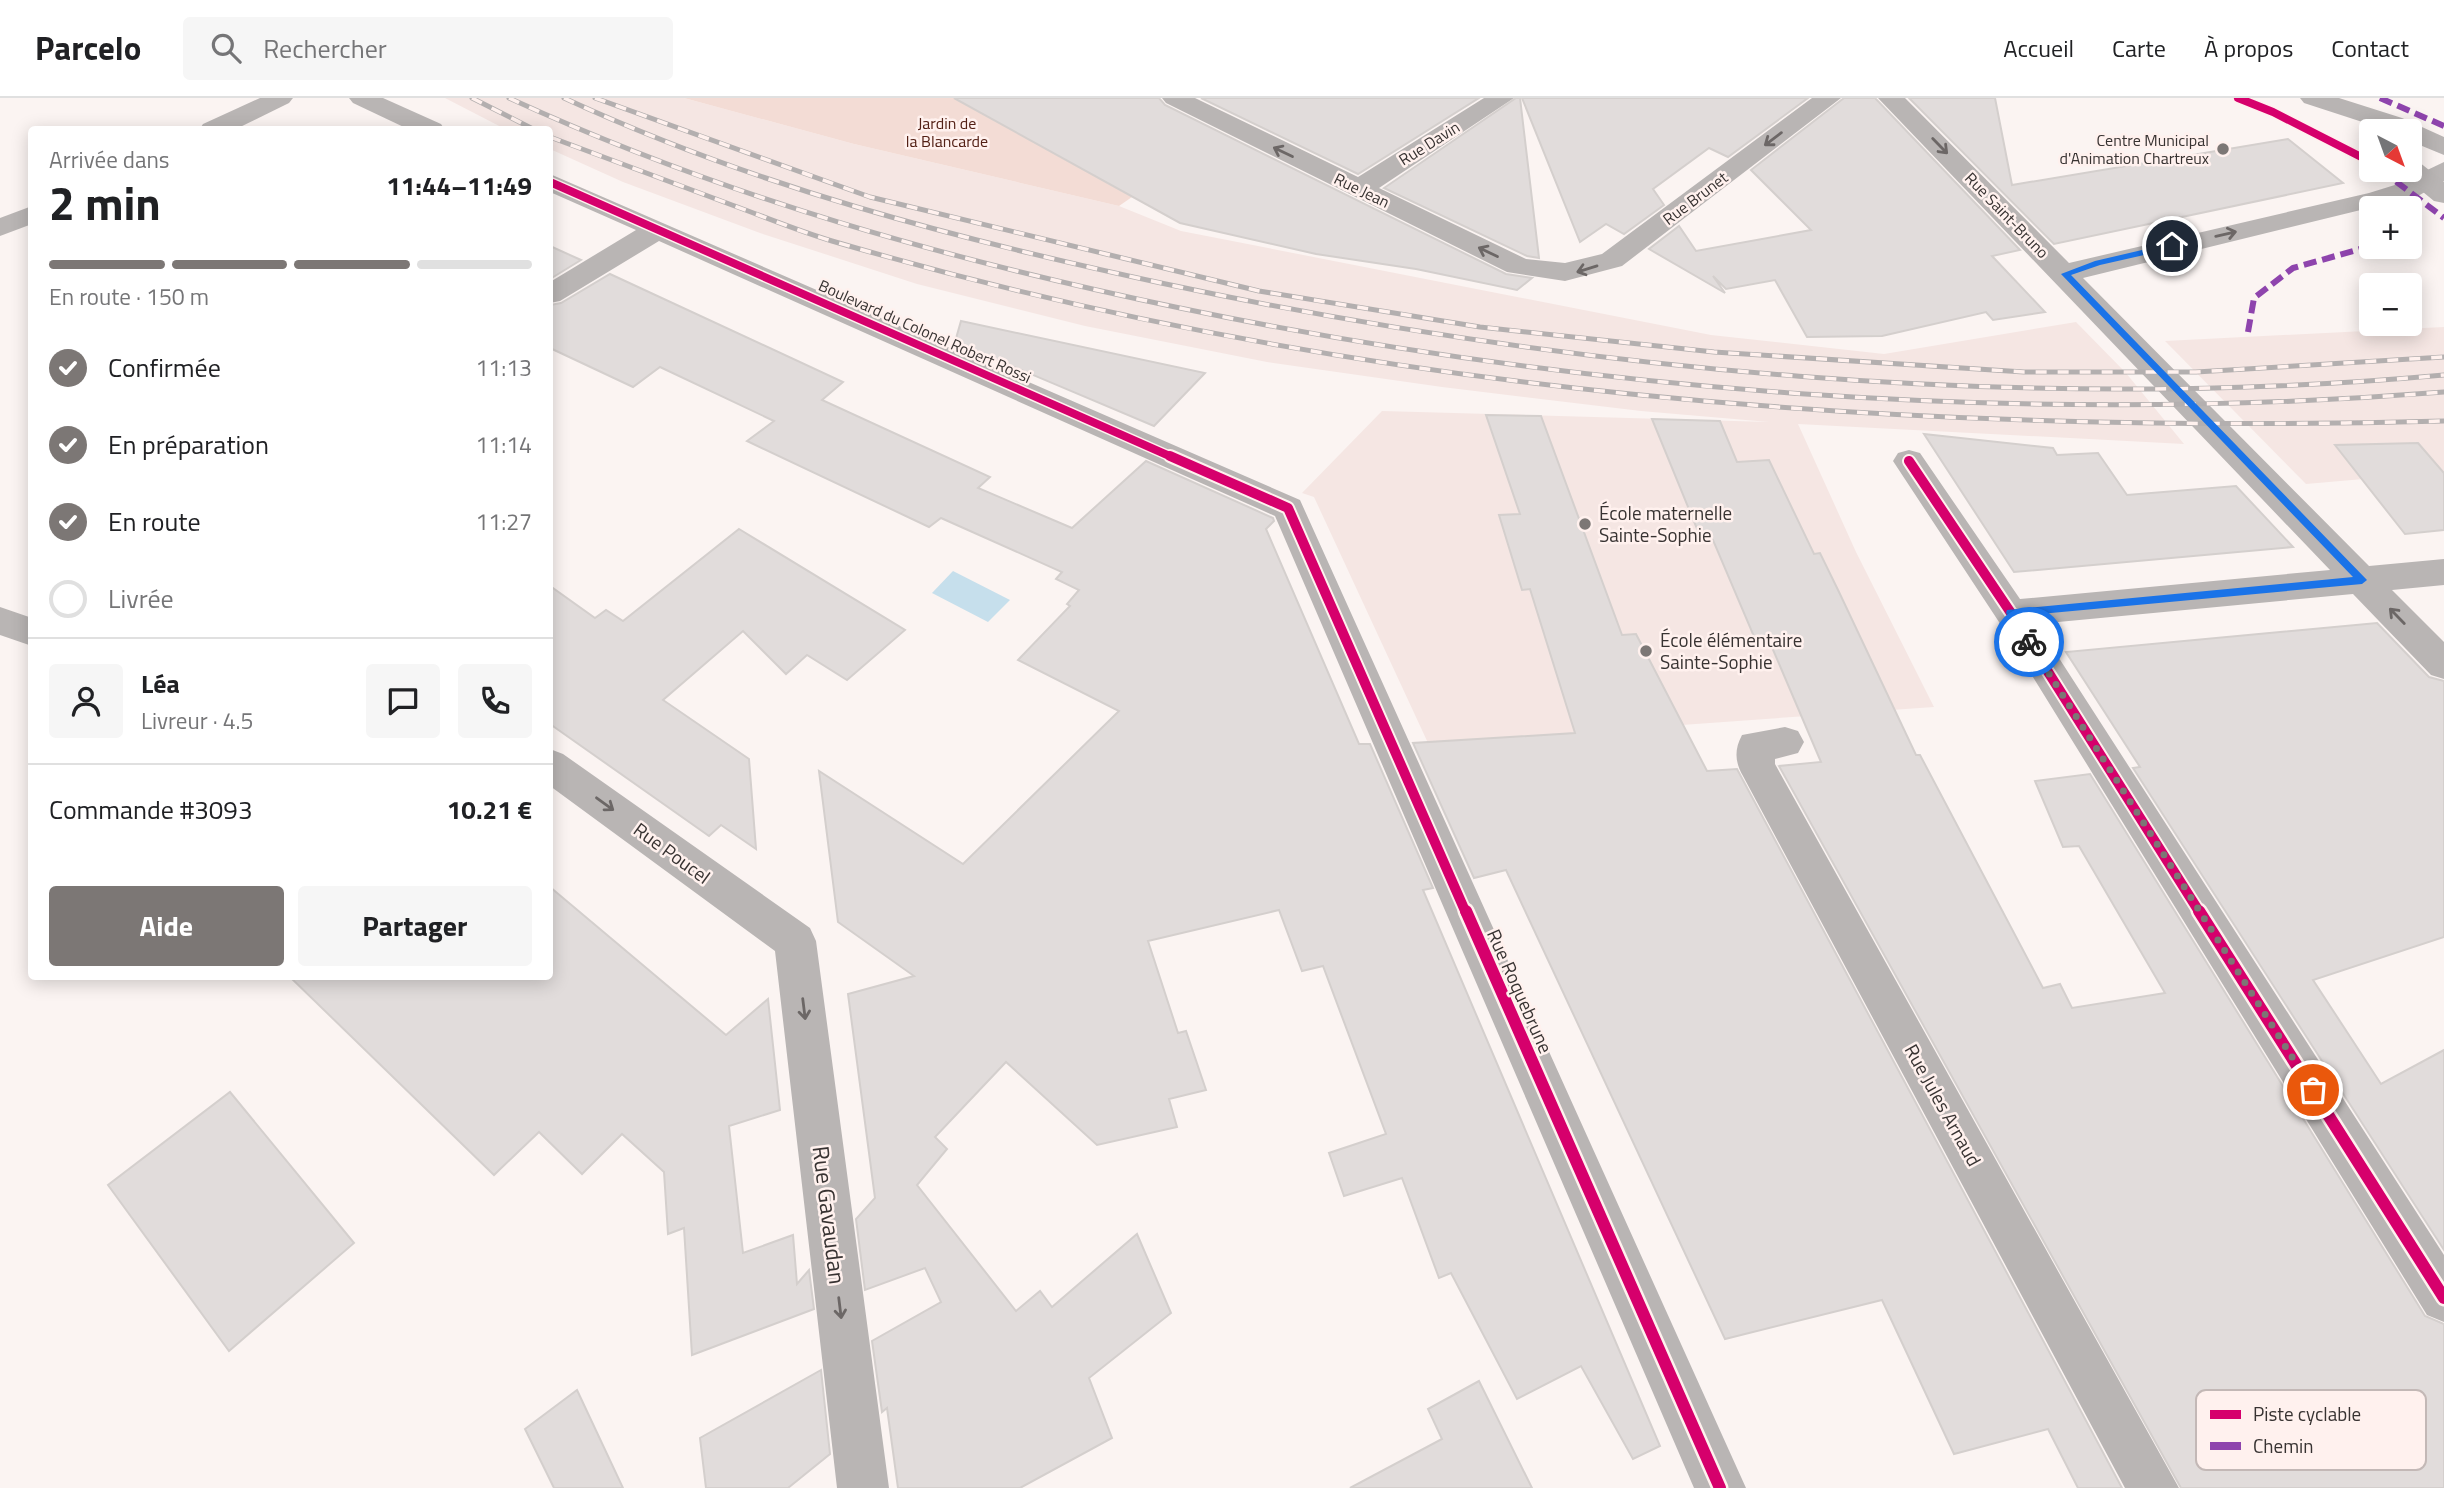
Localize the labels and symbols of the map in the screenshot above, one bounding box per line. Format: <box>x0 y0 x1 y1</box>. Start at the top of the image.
park label: Jardin de la Blancarde <box>906 111 988 153</box>
street label: Rue Davin <box>1394 115 1464 171</box>
north arrow <box>2359 119 2422 182</box>
place label: Centre Municipal d'Animation Chartreux <box>2060 128 2209 170</box>
one-way arrow <box>1764 132 1783 146</box>
one-way arrow <box>1931 137 1948 154</box>
marker: Centre Municipal d'Animation Chartreux <box>2215 141 2231 157</box>
one-way arrow <box>1273 144 1294 158</box>
street label: Rue Brunet <box>1657 165 1733 230</box>
street label: Rue Jean <box>1330 166 1394 214</box>
street label: Rue Saint-Bruno <box>1960 166 2054 264</box>
pin <box>2142 216 2202 276</box>
one-way arrow <box>2214 227 2237 240</box>
one-way arrow <box>1478 244 1499 258</box>
one-way arrow <box>1577 263 1599 276</box>
street label: Boulevard du Colonel Robert Rossi <box>815 273 1035 389</box>
place label: École maternelle Sainte-Sophie <box>1599 498 1732 549</box>
marker: École maternelle Sainte-Sophie <box>1577 516 1593 532</box>
courier <box>1994 607 2064 677</box>
one-way arrow <box>2388 608 2405 625</box>
place label: École élémentaire Sainte-Sophie <box>1660 625 1802 676</box>
marker: École élémentaire Sainte-Sophie <box>1638 643 1654 659</box>
one-way arrow <box>595 797 614 812</box>
street label: Rue Poucel <box>628 815 717 890</box>
street label: Rue Roquebrune <box>1480 924 1561 1058</box>
one-way arrow <box>797 997 810 1020</box>
street label: Rue Jules Arnaud <box>1898 1038 1989 1171</box>
pin <box>2283 1060 2343 1120</box>
street label: Rue Gavaudan <box>804 1144 855 1286</box>
one-way arrow <box>834 1296 847 1319</box>
legend <box>2196 1390 2426 1470</box>
text: Piste cyclable <box>2253 1399 2361 1428</box>
text: Chemin <box>2253 1431 2313 1460</box>

